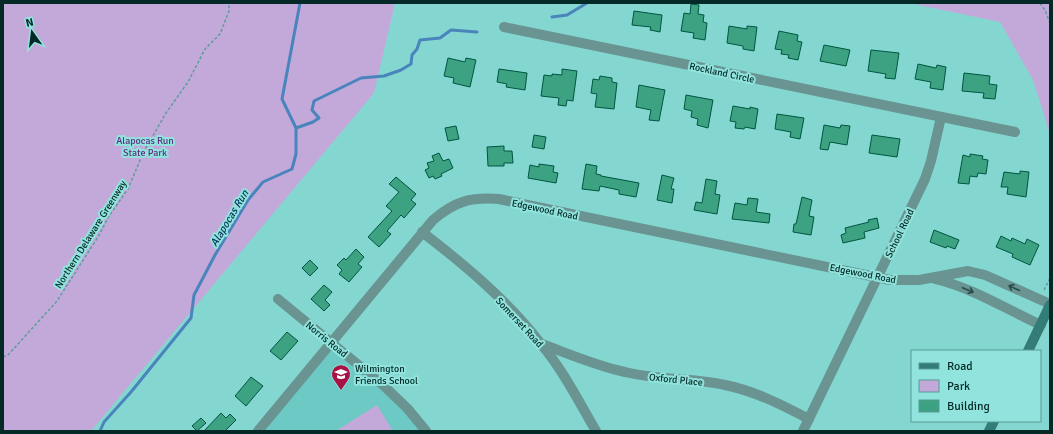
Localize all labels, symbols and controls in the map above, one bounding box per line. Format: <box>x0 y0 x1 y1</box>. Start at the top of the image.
north arrow <box>12 12 52 52</box>
text: N <box>24 16 35 30</box>
street label: Rockland Circle <box>688 60 756 86</box>
park label: Alapocas Run State Park <box>116 135 174 159</box>
street label: Northern Delaware Greenway <box>53 178 129 291</box>
water label: Alapocas Run <box>208 187 252 249</box>
street label: Edgewood Road <box>511 197 579 223</box>
street label: School Road <box>883 207 917 260</box>
street label: Edgewood Road <box>829 262 897 286</box>
one-way arrow <box>1009 284 1021 291</box>
one-way arrow <box>962 287 974 294</box>
street label: Somerset Road <box>493 295 545 350</box>
street label: Norris Road <box>303 319 350 360</box>
legend <box>911 350 1041 422</box>
text: Road <box>947 359 973 374</box>
school or university icon: Wilmington Friends School <box>330 363 352 391</box>
place label: Wilmington Friends School <box>355 363 418 387</box>
street label: Oxford Place <box>648 371 703 389</box>
text: Park <box>947 379 970 394</box>
text: Building <box>947 399 990 414</box>

